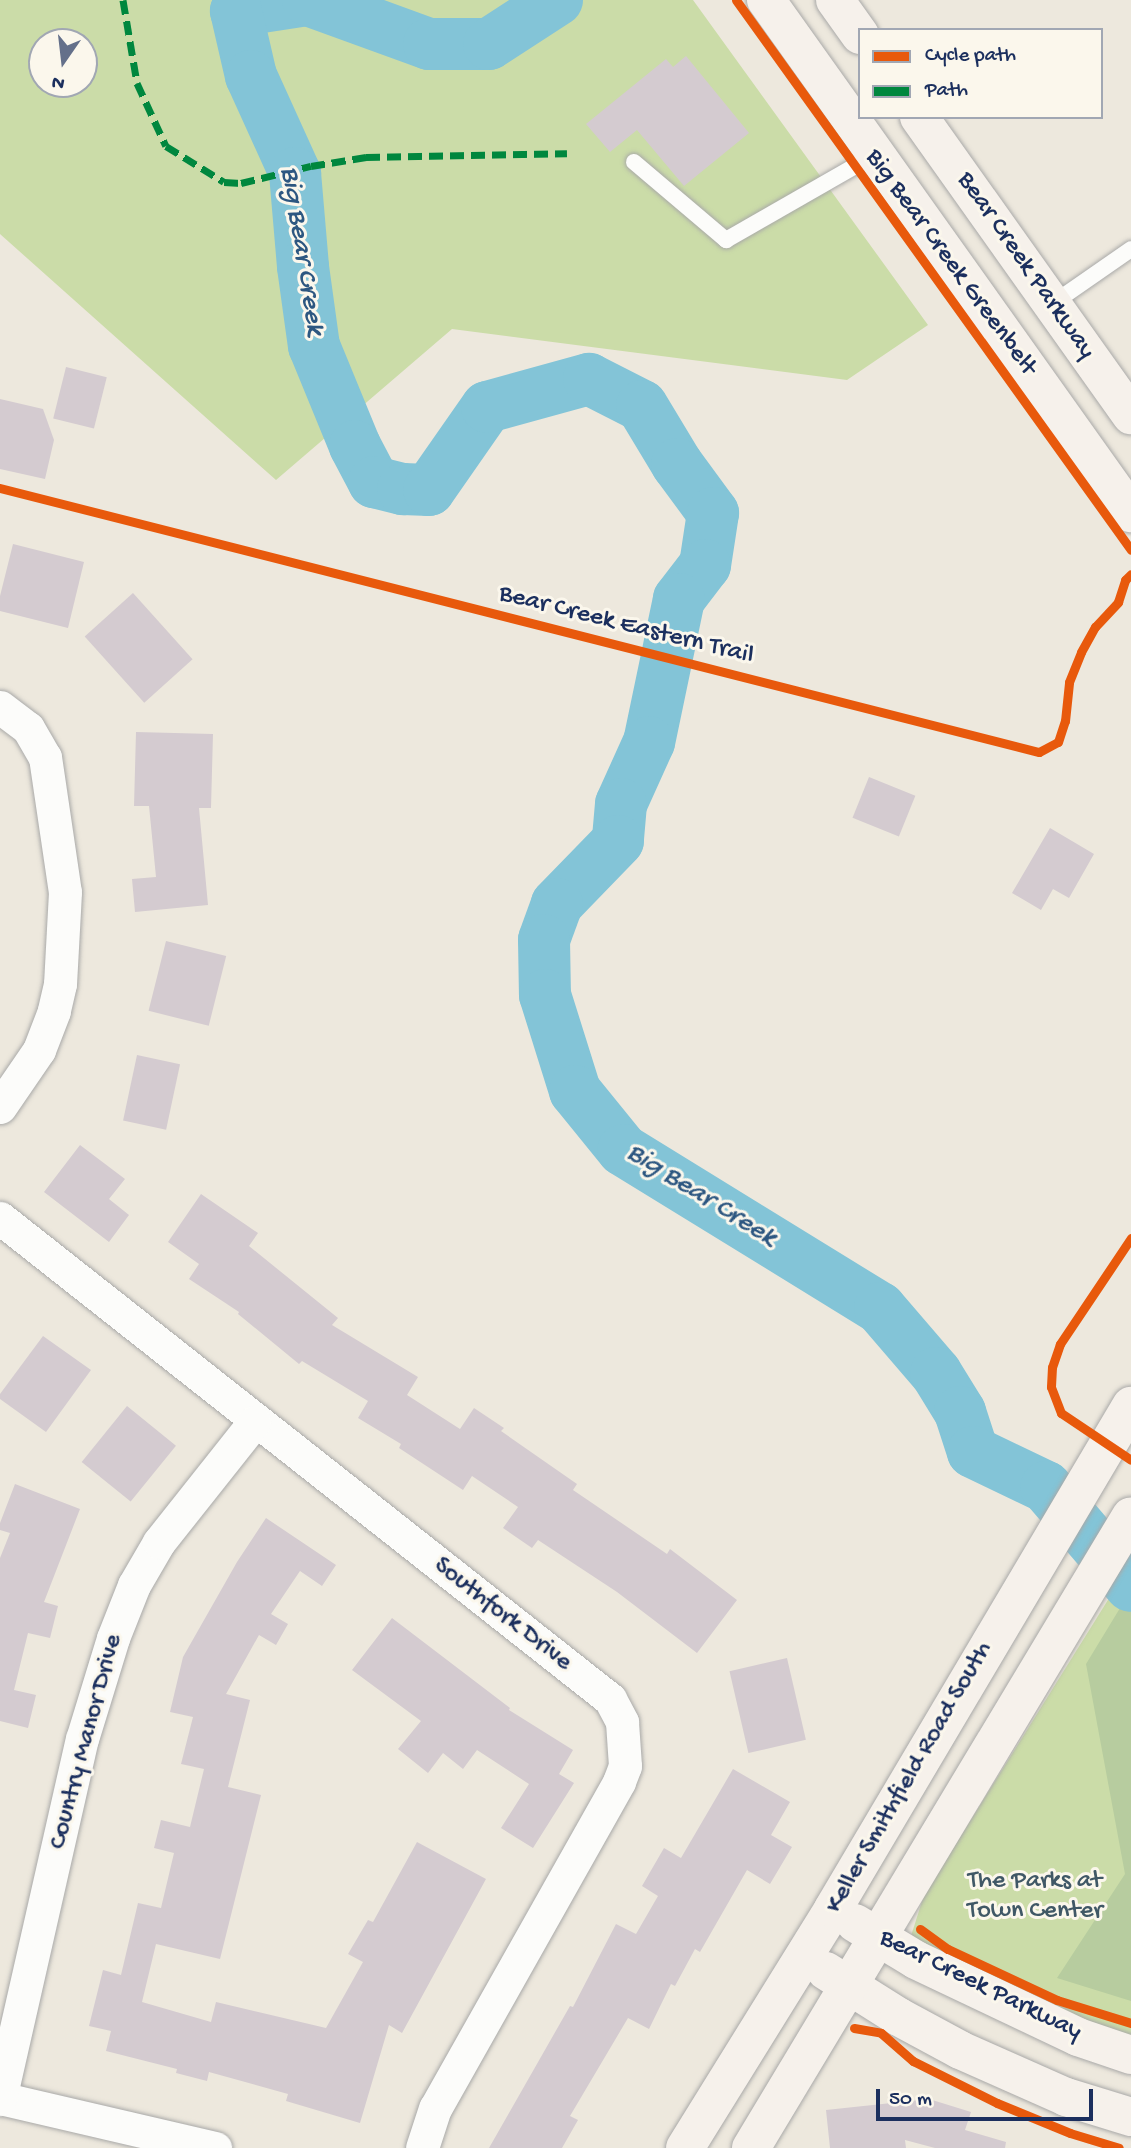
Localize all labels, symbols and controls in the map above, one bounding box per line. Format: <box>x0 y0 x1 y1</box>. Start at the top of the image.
north arrow <box>28 28 98 98</box>
legend <box>858 28 1103 119</box>
text: Cycle path <box>925 44 1016 69</box>
text: N <box>49 69 67 95</box>
text: Path <box>925 79 968 104</box>
street label: Big Bear Creek Greenbelt <box>857 144 1043 382</box>
water label: Big Bear Creek <box>271 164 331 338</box>
street label: Bear Creek Parkway <box>949 166 1101 366</box>
street label: Bear Creek Eastern Trail <box>495 579 757 673</box>
water label: Big Bear Creek <box>620 1137 782 1255</box>
street label: Southfork Drive <box>426 1551 578 1679</box>
street label: Country Manor Drive <box>43 1631 131 1853</box>
street label: Keller Smithfield Road South <box>819 1637 1001 1919</box>
park label: The Parks at Town Center <box>967 1866 1103 1927</box>
street label: Bear Creek Parkway <box>874 1923 1086 2049</box>
scale bar <box>879 2074 1096 2118</box>
text: 50 m <box>889 2088 932 2113</box>

